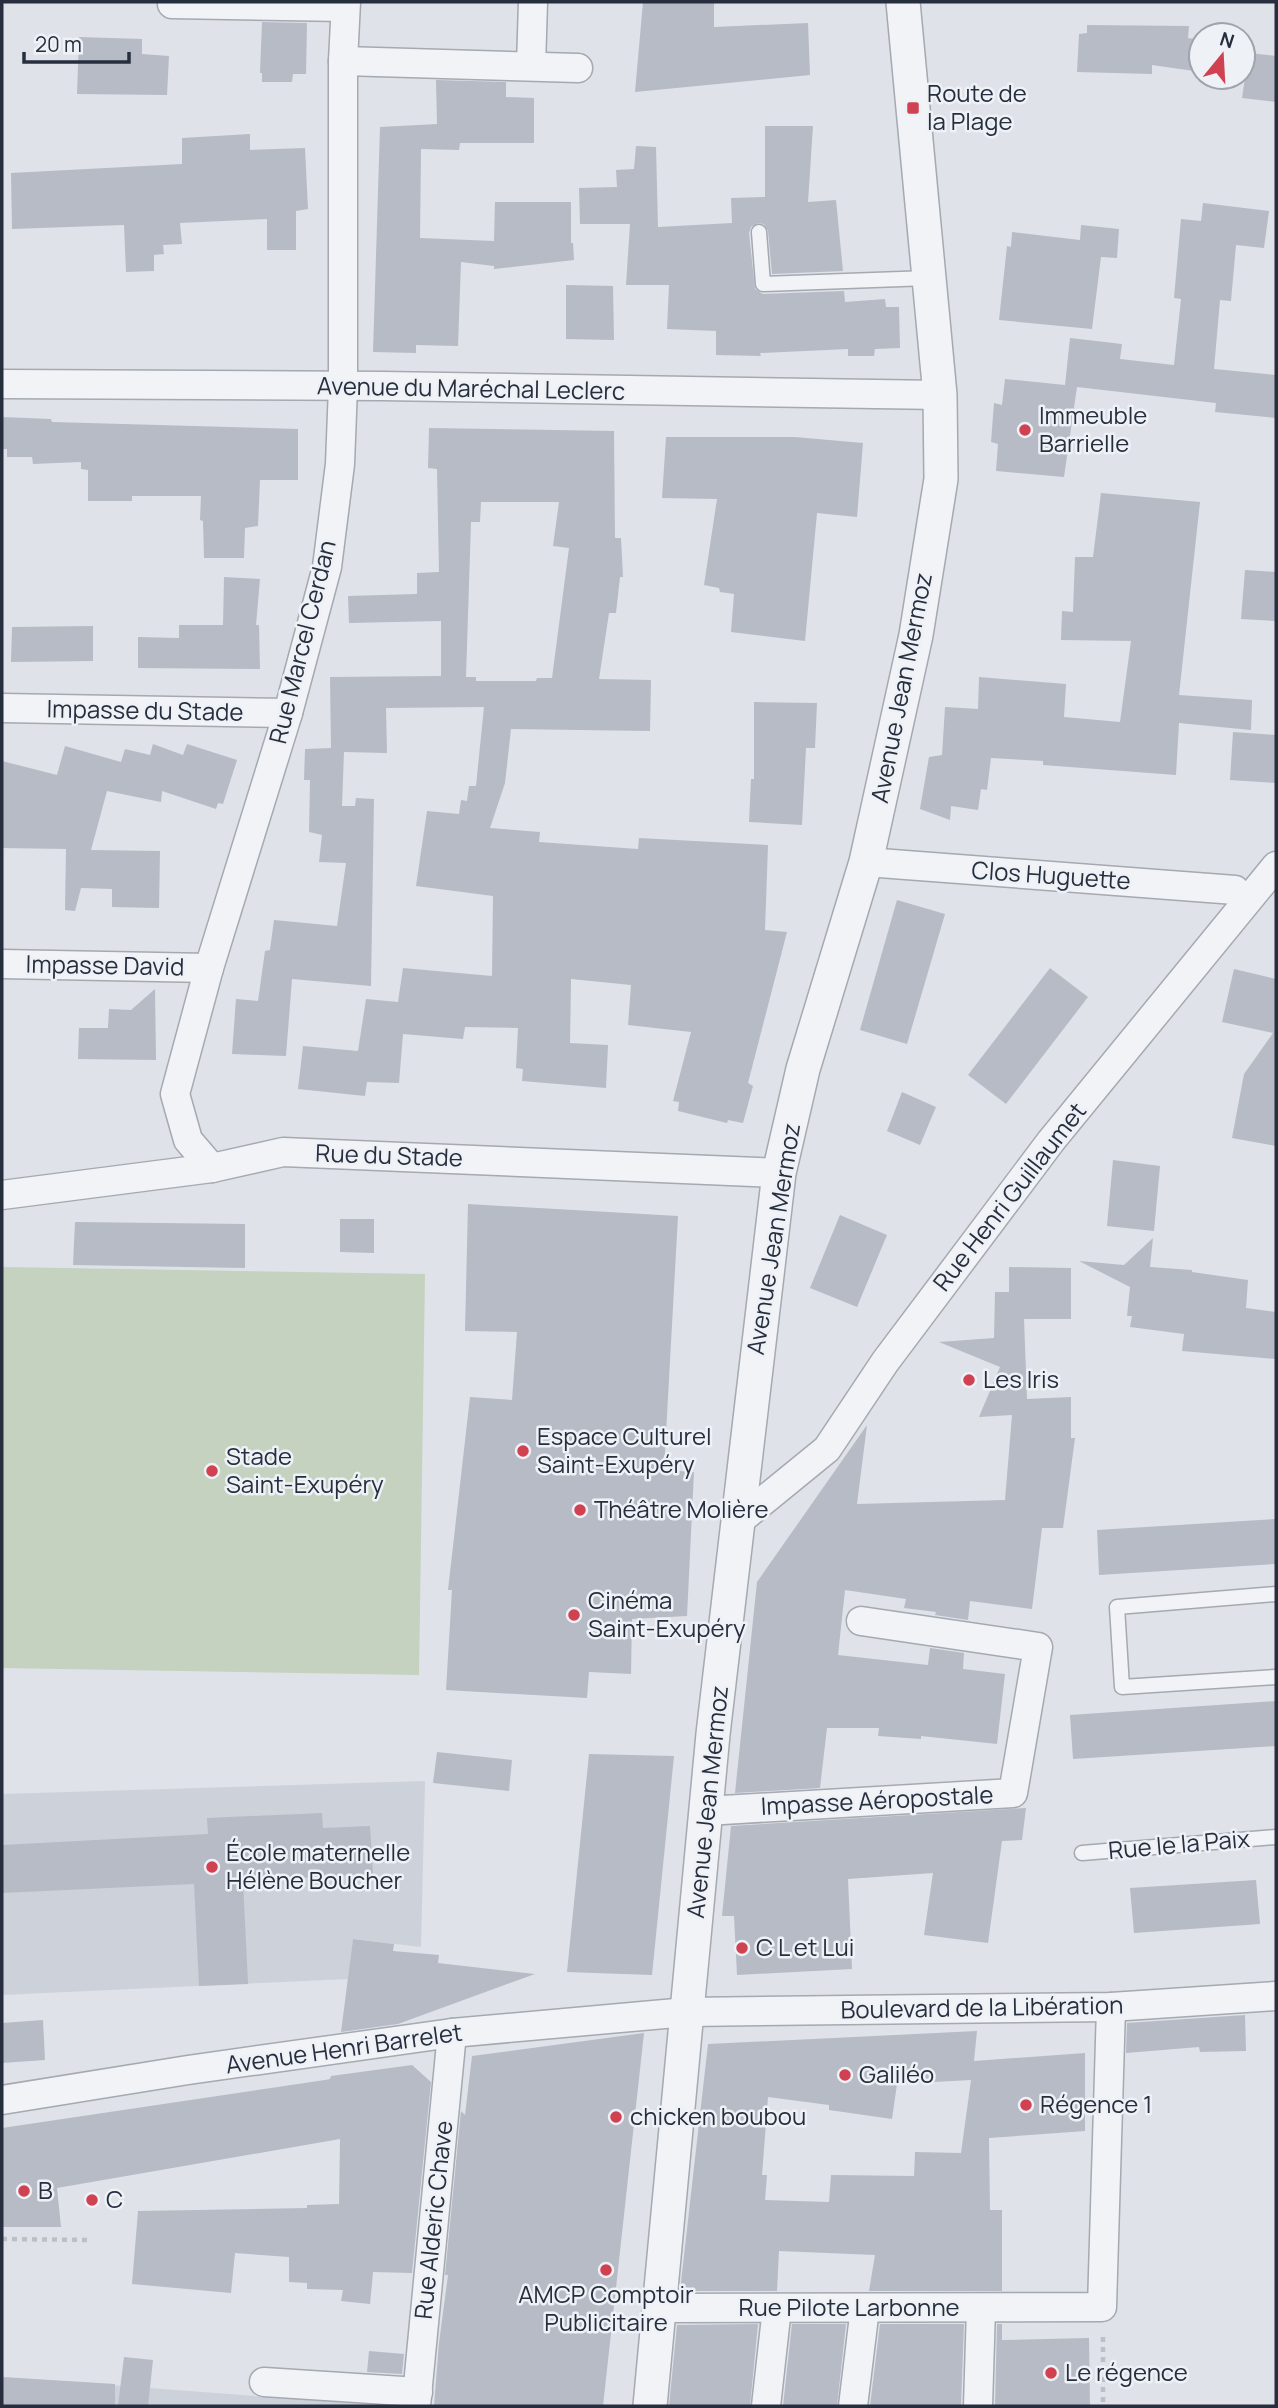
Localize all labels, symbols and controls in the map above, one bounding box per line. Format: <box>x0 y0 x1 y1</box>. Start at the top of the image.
scale bar <box>24 21 130 65</box>
north arrow <box>1187 21 1257 91</box>
text: N <box>1217 25 1238 54</box>
text: 20 m <box>35 30 82 58</box>
place label: Route de la Plage <box>927 76 1027 137</box>
marker: Route de la Plage <box>905 100 921 116</box>
street label: Avenue du Maréchal Leclerc <box>317 368 625 407</box>
place label: Immeuble Barrielle <box>1039 398 1147 459</box>
marker: Immeuble Barrielle <box>1017 422 1033 438</box>
street label: Rue Marcel Cerdan <box>260 536 343 747</box>
street label: Avenue Jean Mermoz <box>862 570 939 806</box>
street label: Impasse du Stade <box>46 691 244 728</box>
street label: Clos Huguette <box>971 852 1132 897</box>
street label: Impasse David <box>25 947 185 982</box>
street label: Rue Henri Guillaumet <box>925 1095 1093 1297</box>
street label: Avenue Jean Mermoz <box>738 1121 807 1357</box>
street label: Rue du Stade <box>315 1135 463 1174</box>
place label: Les Iris <box>983 1362 1059 1395</box>
marker: Les Iris <box>961 1372 977 1388</box>
place label: Espace Culturel Saint-Exupéry <box>537 1419 712 1480</box>
place label: Stade Saint-Exupéry <box>226 1439 384 1500</box>
marker: Espace Culturel Saint-Exupéry <box>515 1443 531 1459</box>
marker: Stade Saint-Exupéry <box>204 1463 220 1479</box>
place label: Théâtre Molière <box>594 1492 769 1525</box>
marker: Théâtre Molière <box>572 1502 588 1518</box>
place label: Cinéma Saint-Exupéry <box>588 1583 746 1644</box>
marker: Cinéma Saint-Exupéry <box>566 1607 582 1623</box>
street label: Avenue Jean Mermoz <box>678 1684 735 1920</box>
street label: Impasse Aéropostale <box>760 1777 994 1822</box>
street label: Rue le la Paix <box>1107 1821 1251 1866</box>
place label: École maternelle Hélène Boucher <box>226 1835 410 1896</box>
marker: École maternelle Hélène Boucher <box>204 1859 220 1875</box>
place label: C L et Lui <box>756 1930 854 1963</box>
marker: C L et Lui <box>734 1940 750 1956</box>
street label: Boulevard de la Libération <box>840 1988 1124 2025</box>
street label: Avenue Henri Barrelet <box>223 2015 464 2080</box>
place label: Galiléo <box>859 2057 934 2090</box>
marker: Galiléo <box>837 2067 853 2083</box>
place label: Régence 1 <box>1040 2087 1152 2120</box>
marker: Régence 1 <box>1018 2097 1034 2113</box>
place label: chicken boubou <box>630 2099 806 2132</box>
marker: chicken boubou <box>608 2109 624 2125</box>
street label: Rue Alderic Chave <box>406 2119 459 2321</box>
place label: B <box>38 2173 53 2206</box>
place label: C <box>106 2182 123 2215</box>
marker: B <box>16 2183 32 2199</box>
marker: C <box>84 2192 100 2208</box>
marker: AMCP Comptoir Publicitaire <box>598 2262 614 2278</box>
place label: AMCP Comptoir Publicitaire <box>518 2277 694 2338</box>
street label: Rue Pilote Larbonne <box>738 2290 960 2323</box>
place label: Le régence <box>1065 2355 1188 2388</box>
marker: Le régence <box>1043 2365 1059 2381</box>

